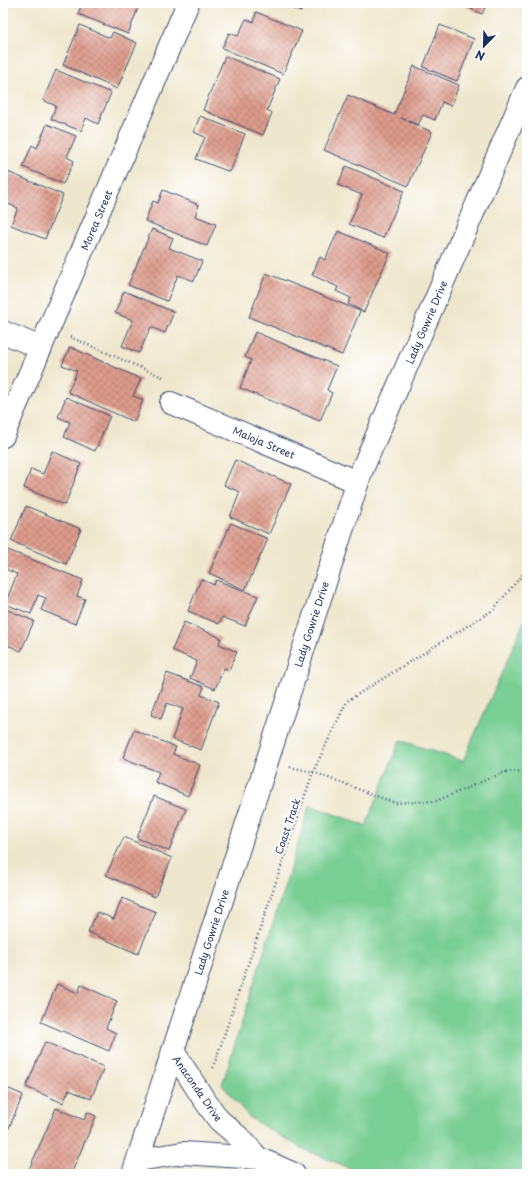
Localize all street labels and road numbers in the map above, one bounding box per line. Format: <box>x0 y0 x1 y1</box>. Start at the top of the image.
street label: Morea Street <box>77 188 115 252</box>
street label: Lady Gowrie Drive <box>402 278 450 366</box>
street label: Maloja Street <box>231 422 297 462</box>
street label: Lady Gowrie Drive <box>290 579 332 669</box>
street label: Coast Track <box>270 796 304 856</box>
street label: Lady Gowrie Drive <box>190 887 232 977</box>
street label: Anaconda Drive <box>170 1052 227 1125</box>

